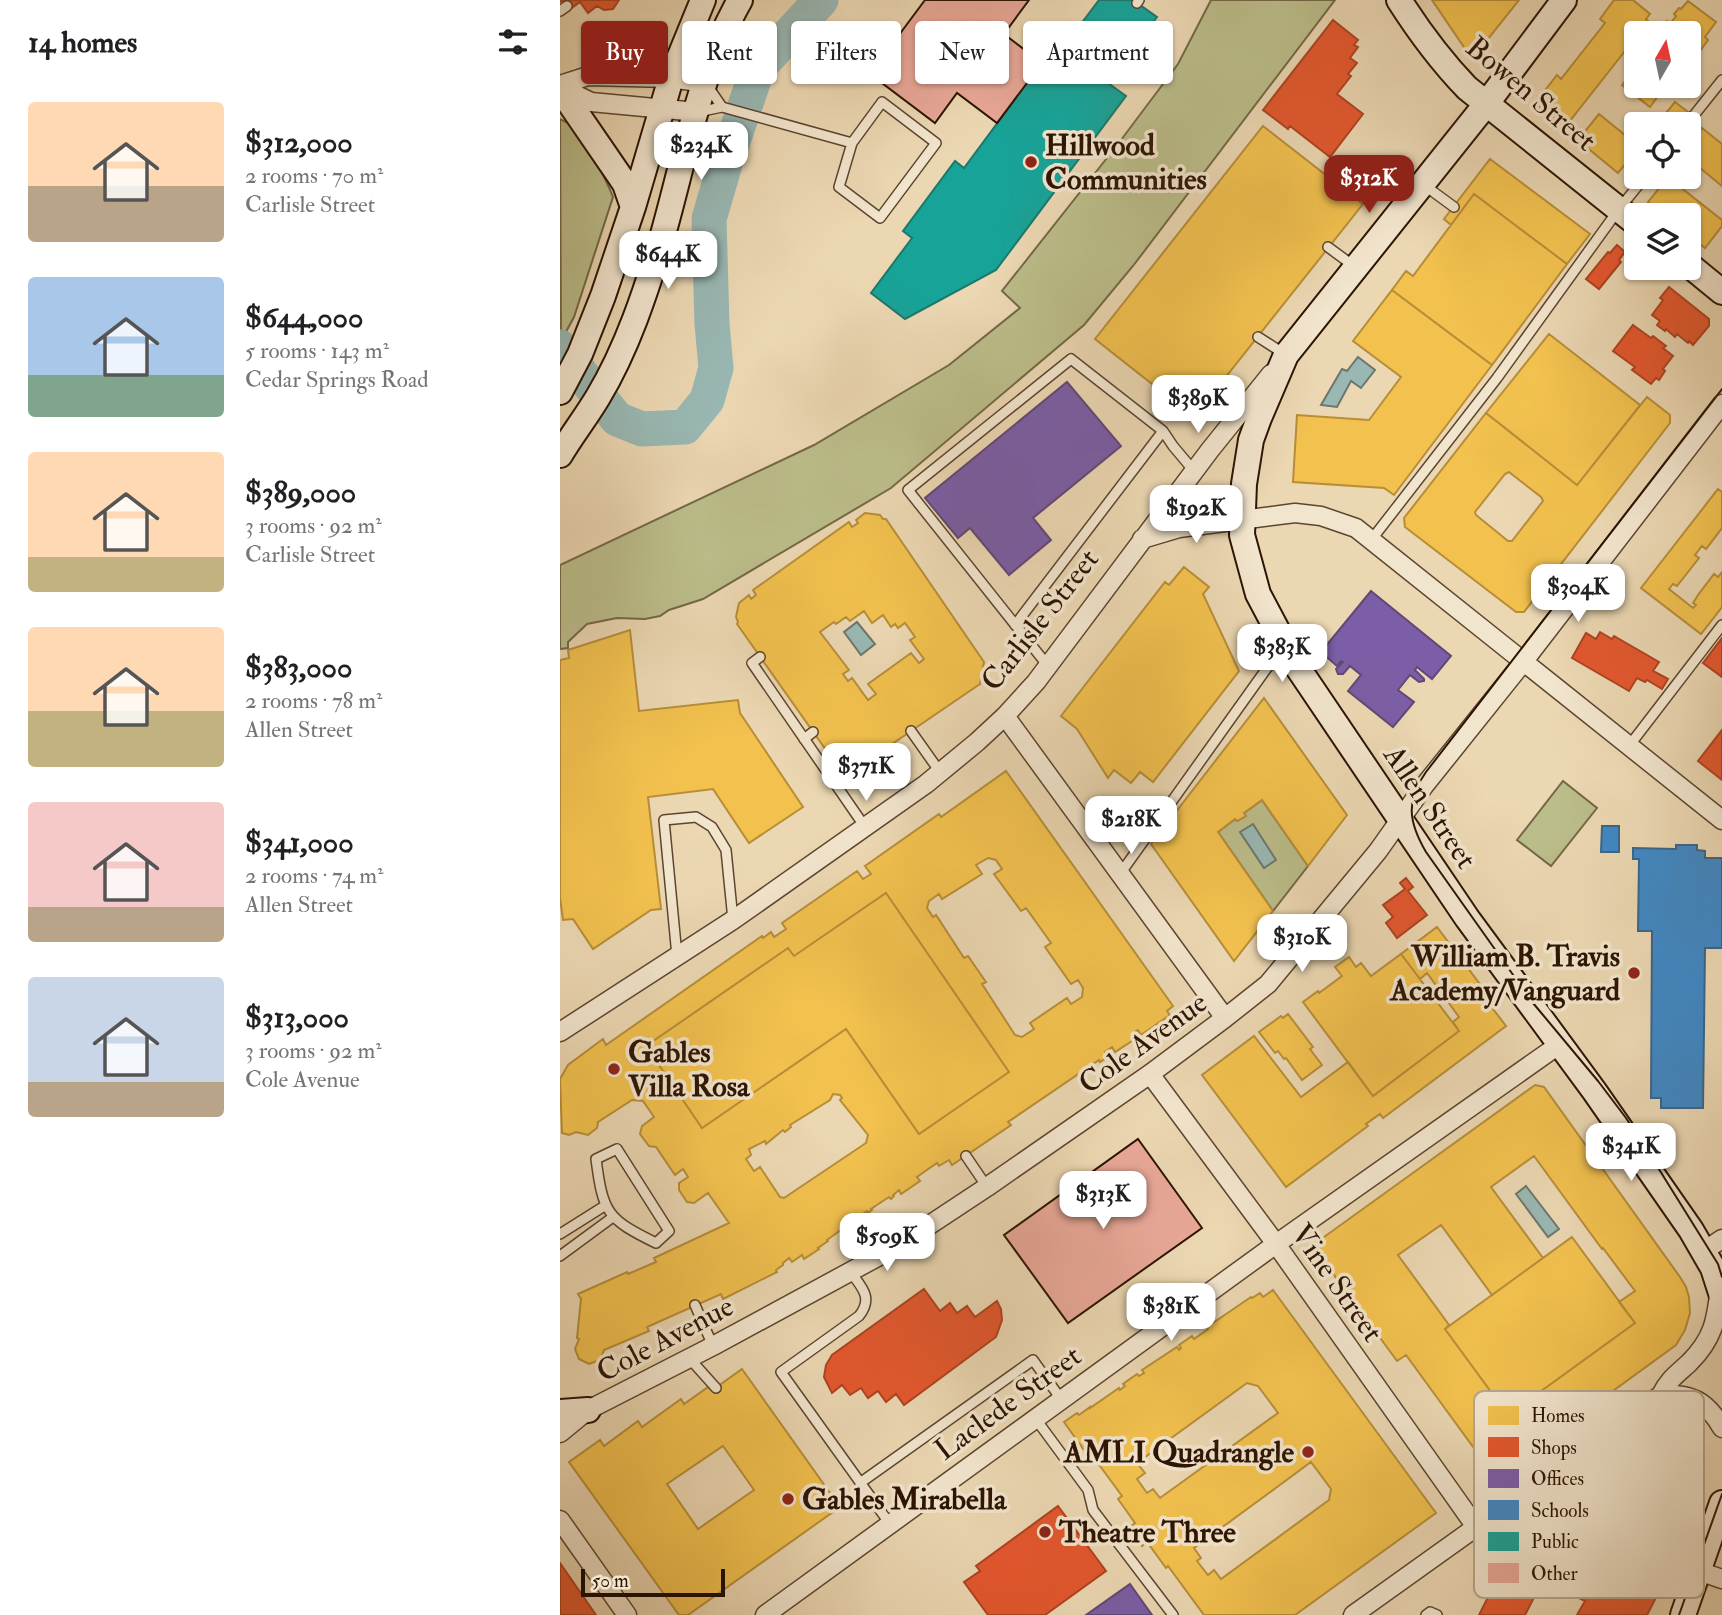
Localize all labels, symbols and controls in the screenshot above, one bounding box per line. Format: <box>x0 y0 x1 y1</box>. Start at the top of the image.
chip: Buy <box>581 21 668 84</box>
chip: Rent <box>682 21 777 84</box>
chip: Filters <box>791 21 901 84</box>
chip: New <box>915 21 1009 84</box>
chip: Apartment <box>1023 21 1173 84</box>
north arrow <box>1624 21 1701 98</box>
map controls <box>1624 21 1701 280</box>
icon: filters <box>494 23 532 61</box>
text: 14 homes <box>28 24 137 61</box>
street label: Bowen Street <box>1458 29 1604 159</box>
button: locate <box>1624 112 1701 189</box>
pin: $234K <box>652 122 750 182</box>
text: $312,000 <box>245 124 353 161</box>
place label: Hillwood Communities <box>1045 127 1207 198</box>
icon: home <box>84 130 168 214</box>
text: $234K <box>670 130 732 159</box>
marker: Hillwood Communities <box>1023 154 1039 170</box>
pin: $312K <box>1320 156 1418 215</box>
text: 2 rooms · 70 m² <box>245 161 384 190</box>
text: $312K <box>1340 163 1398 192</box>
text: Carlisle Street <box>245 190 375 219</box>
button: layers <box>1624 203 1701 280</box>
pin: $644K <box>619 232 717 291</box>
text: $644K <box>635 239 701 268</box>
text: $644,000 <box>245 299 363 336</box>
icon: home <box>84 305 168 389</box>
text: 5 rooms · 143 m² <box>245 336 389 365</box>
text: Cedar Springs Road <box>245 365 429 394</box>
pin: $389K <box>1149 376 1247 435</box>
text: $389K <box>1168 383 1228 412</box>
text: $389,000 <box>245 474 356 511</box>
icon: home <box>84 480 168 564</box>
pin: $192K <box>1147 486 1245 545</box>
text: $192K <box>1166 493 1226 522</box>
text: 3 rooms · 92 m² <box>245 511 382 540</box>
text: Carlisle Street <box>245 540 375 569</box>
street label: Carlisle Street <box>973 541 1107 698</box>
pin: $304K <box>1529 564 1627 624</box>
text: $304K <box>1547 572 1609 601</box>
pin: $383K <box>1233 624 1331 684</box>
text: $383K <box>1253 632 1311 661</box>
text: $383,000 <box>245 649 352 686</box>
icon: home <box>84 655 168 739</box>
text: 2 rooms · 78 m² <box>245 686 383 715</box>
text: Allen Street <box>245 715 353 744</box>
street label: Allen Street <box>1375 737 1485 876</box>
pin: $371K <box>817 744 915 803</box>
text: $371K <box>838 751 894 780</box>
pin: $218K <box>1082 796 1180 856</box>
text: $218K <box>1101 804 1161 833</box>
text: $341,000 <box>245 824 354 861</box>
icon: home <box>84 830 168 914</box>
text: 2 rooms · 74 m² <box>245 861 384 890</box>
text: Allen Street <box>245 890 353 919</box>
pin: $310K <box>1253 914 1351 974</box>
text: $310K <box>1273 922 1331 951</box>
place label: William B. Travis Academy/Vanguard <box>1388 938 1620 1009</box>
marker: William B. Travis Academy/Vanguard <box>1626 965 1642 981</box>
street label: Cole Avenue <box>1072 984 1214 1102</box>
text: $313,000 <box>245 999 349 1036</box>
icon: home <box>84 1005 168 1089</box>
place label: Gables Villa Rosa <box>627 1034 751 1105</box>
text: 3 rooms · 92 m² <box>245 1036 382 1065</box>
marker: Gables Villa Rosa <box>606 1061 622 1077</box>
text: Cole Avenue <box>245 1065 360 1094</box>
pin: $341K <box>1582 1124 1680 1183</box>
text: $341K <box>1602 1131 1660 1160</box>
pin: $313K <box>1054 1172 1152 1231</box>
text: $313K <box>1076 1179 1130 1208</box>
pin: $509K <box>838 1214 936 1273</box>
street label: Vine Street <box>1283 1217 1391 1349</box>
text: $509K <box>856 1221 918 1250</box>
pin: $381K <box>1122 1284 1220 1343</box>
street label: Cole Avenue <box>590 1288 740 1390</box>
text: $381K <box>1143 1291 1199 1320</box>
street label: Laclede Street <box>927 1337 1089 1469</box>
legend <box>1474 1391 1704 1598</box>
text: Homes <box>1531 1404 1585 1428</box>
place label: AMLI Quadrangle <box>1062 1434 1294 1471</box>
text: Shops <box>1531 1436 1577 1461</box>
marker: AMLI Quadrangle <box>1300 1444 1316 1460</box>
text: Offices <box>1531 1467 1584 1491</box>
place label: Gables Mirabella <box>802 1481 1008 1518</box>
marker: Gables Mirabella <box>780 1491 796 1507</box>
text: Schools <box>1531 1499 1589 1523</box>
place label: Theatre Three <box>1058 1514 1236 1551</box>
marker: Theatre Three <box>1037 1524 1053 1540</box>
text: Public <box>1531 1530 1579 1554</box>
text: Other <box>1531 1562 1578 1586</box>
scale bar <box>581 1566 724 1598</box>
text: 50 m <box>592 1569 629 1593</box>

